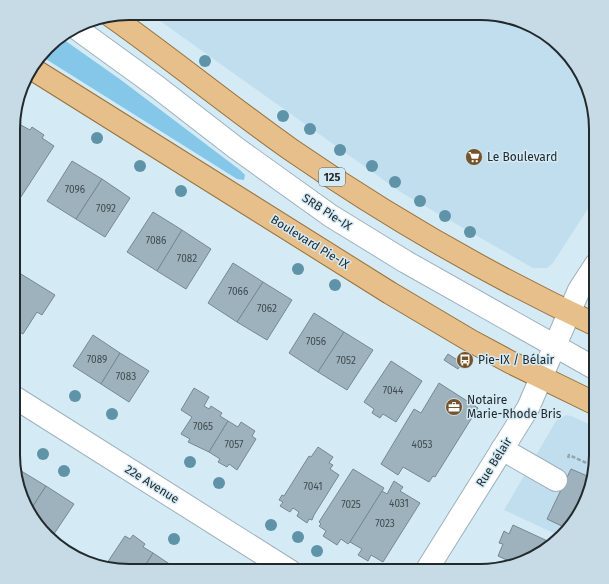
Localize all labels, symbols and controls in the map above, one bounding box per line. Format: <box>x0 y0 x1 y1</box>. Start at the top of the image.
supermarket icon: Le Boulevard <box>464 147 484 167</box>
place label: Le Boulevard <box>487 150 557 164</box>
road number: 125 <box>319 168 345 186</box>
house number: 7096 <box>65 184 85 196</box>
street label: SRB Pie-IX <box>300 191 355 233</box>
house number: 7092 <box>96 203 116 215</box>
street label: Boulevard Pie-IX <box>268 212 352 272</box>
house number: 7086 <box>146 235 166 247</box>
house number: 7082 <box>177 253 197 265</box>
house number: 7066 <box>228 286 248 298</box>
house number: 7062 <box>257 303 277 315</box>
house number: 7056 <box>306 336 326 348</box>
bus stop icon: Pie-IX / Bélair <box>455 350 475 370</box>
place label: Pie-IX / Bélair <box>478 353 555 367</box>
house number: 7089 <box>87 354 107 366</box>
house number: 7052 <box>336 355 356 367</box>
house number: 7083 <box>116 371 136 383</box>
house number: 7044 <box>383 385 404 397</box>
place label: Notaire Marie-Rhode Bris <box>467 393 562 421</box>
office icon: Notaire Marie-Rhode Bris <box>444 397 464 417</box>
house number: 7065 <box>193 421 213 433</box>
street label: Rue Bélair <box>473 434 515 489</box>
house number: 7057 <box>224 439 244 451</box>
house number: 4053 <box>412 439 432 451</box>
street label: 22e Avenue <box>122 462 182 506</box>
house number: 7041 <box>304 481 322 493</box>
house number: 4031 <box>389 498 409 510</box>
house number: 7025 <box>341 499 361 511</box>
house number: 7023 <box>375 518 395 530</box>

